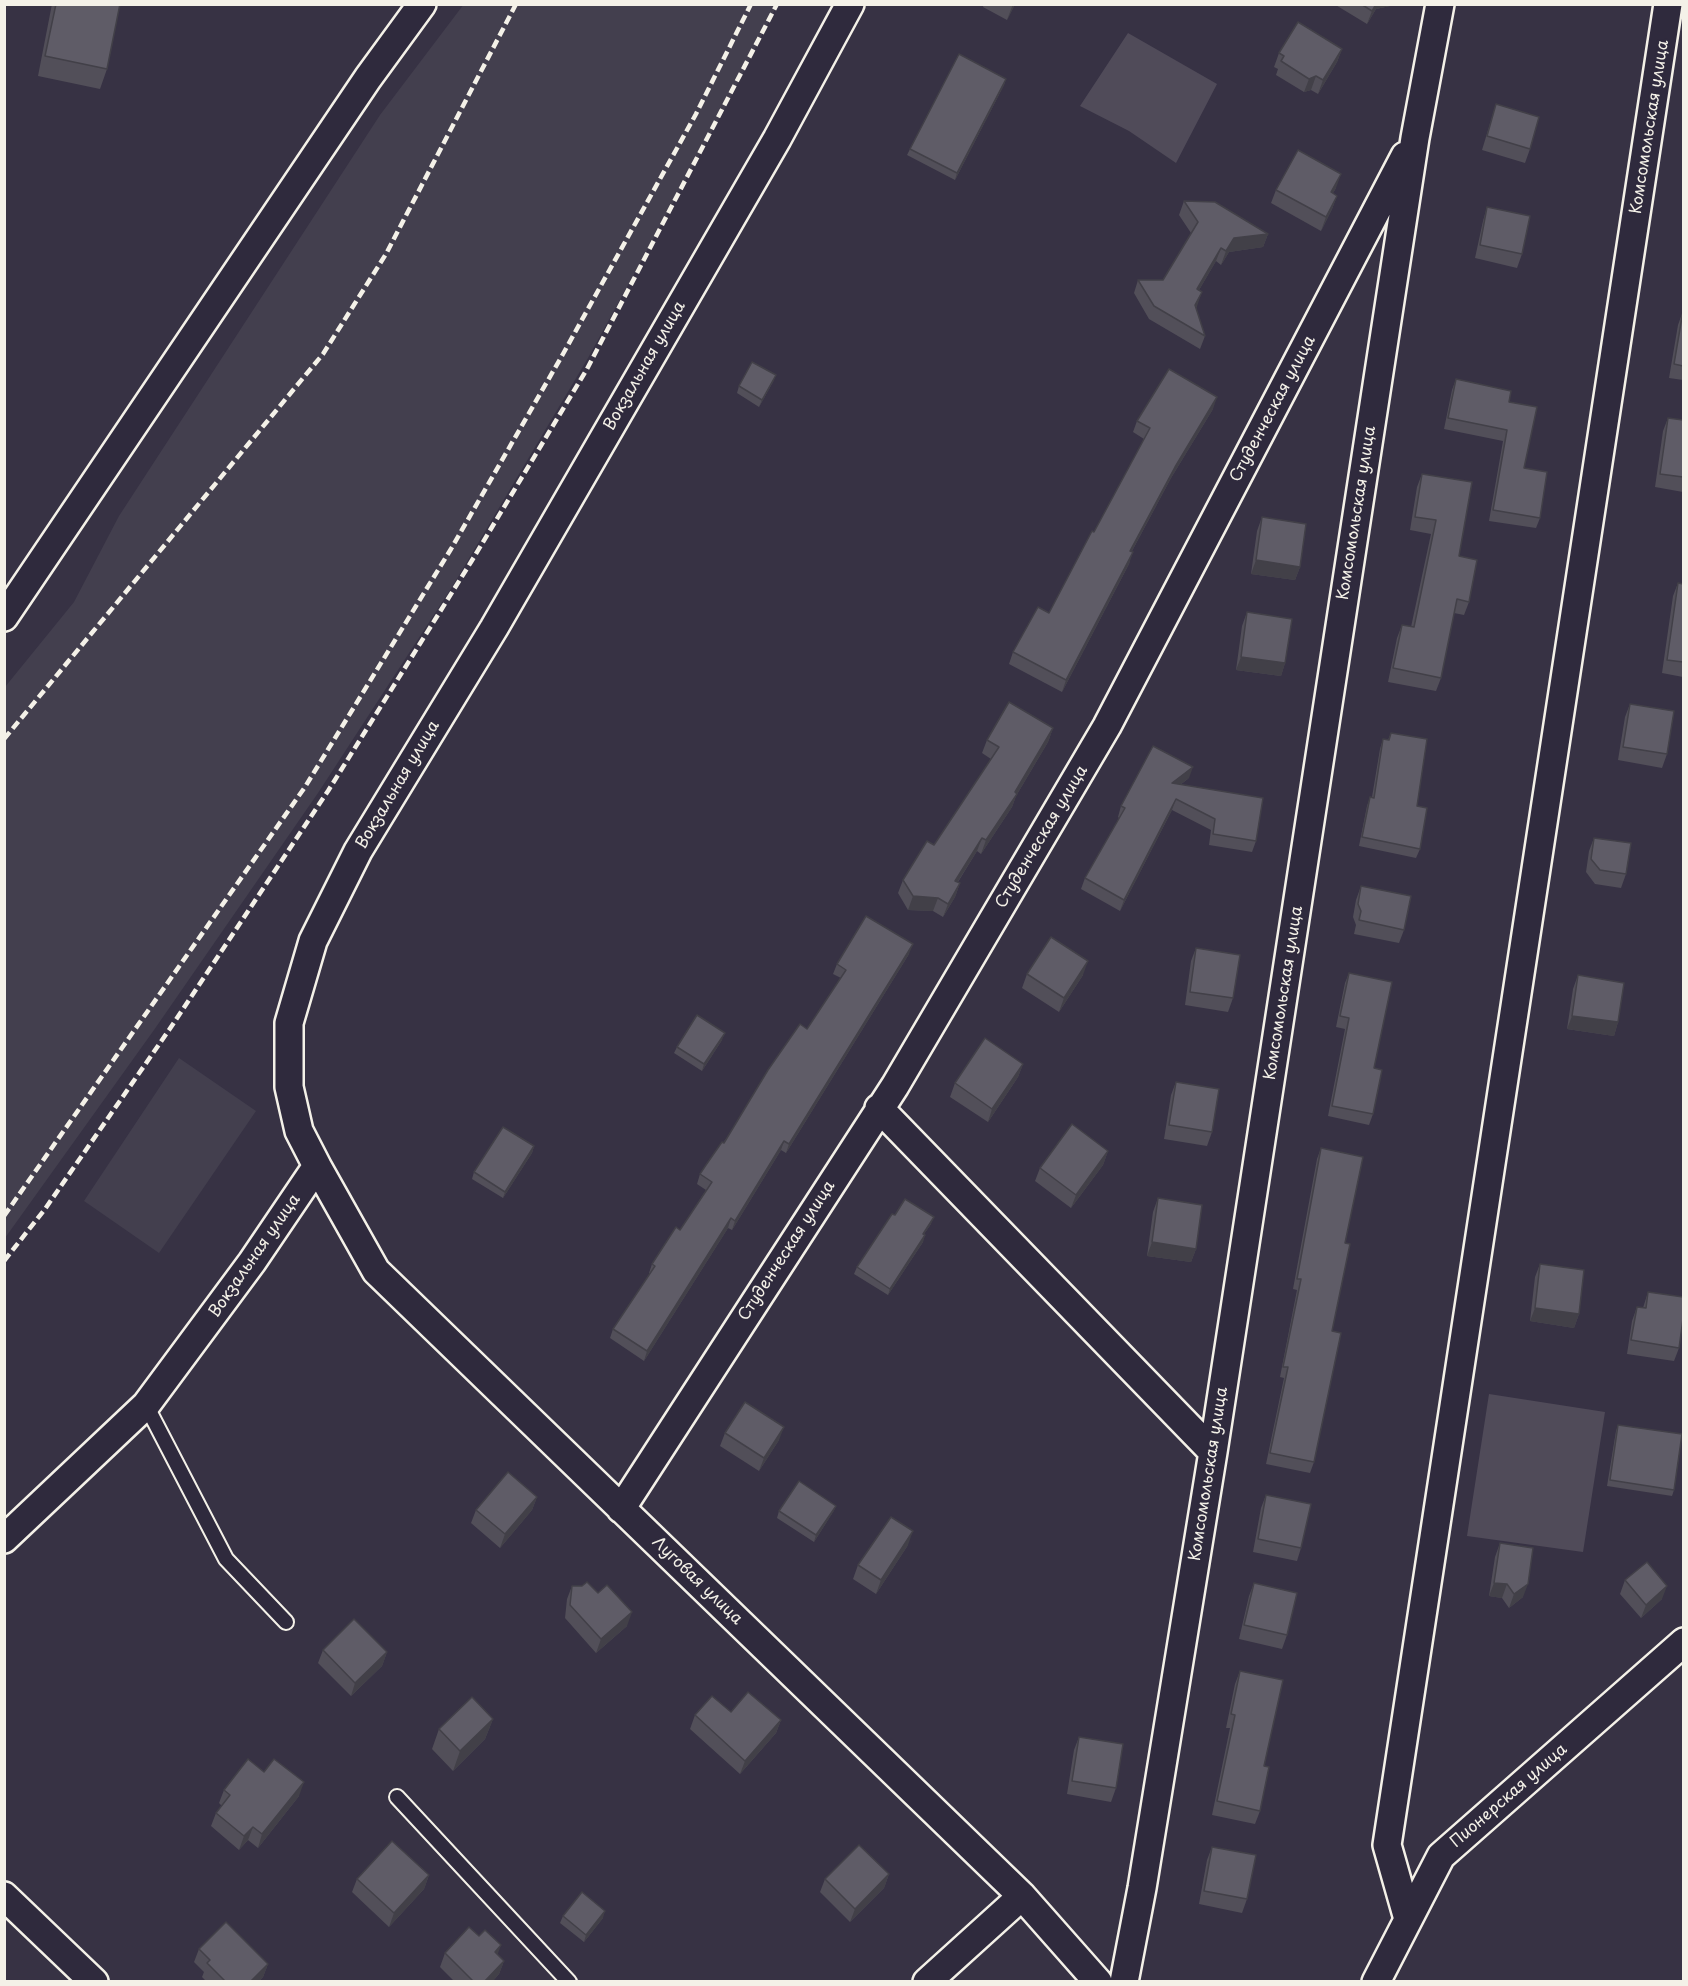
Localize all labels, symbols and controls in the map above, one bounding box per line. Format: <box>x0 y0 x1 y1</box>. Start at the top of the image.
street label: Комсомольская улица <box>1627 39 1673 215</box>
street label: Вокзальная улица <box>600 298 690 434</box>
street label: Студенческая улица <box>1226 332 1320 486</box>
street label: Комсомольская улица <box>1334 425 1380 601</box>
street label: Вокзальная улица <box>352 717 444 853</box>
street label: Студенческая улица <box>992 762 1092 912</box>
street label: Комсомольская улица <box>1261 905 1307 1081</box>
street label: Студенческая улица <box>735 1177 839 1325</box>
street label: Вокзальная улица <box>205 1191 305 1321</box>
street label: Комсомольская улица <box>1186 1386 1232 1562</box>
street label: Луговая улица <box>648 1533 746 1629</box>
street label: Пионерская улица <box>1447 1740 1571 1852</box>

